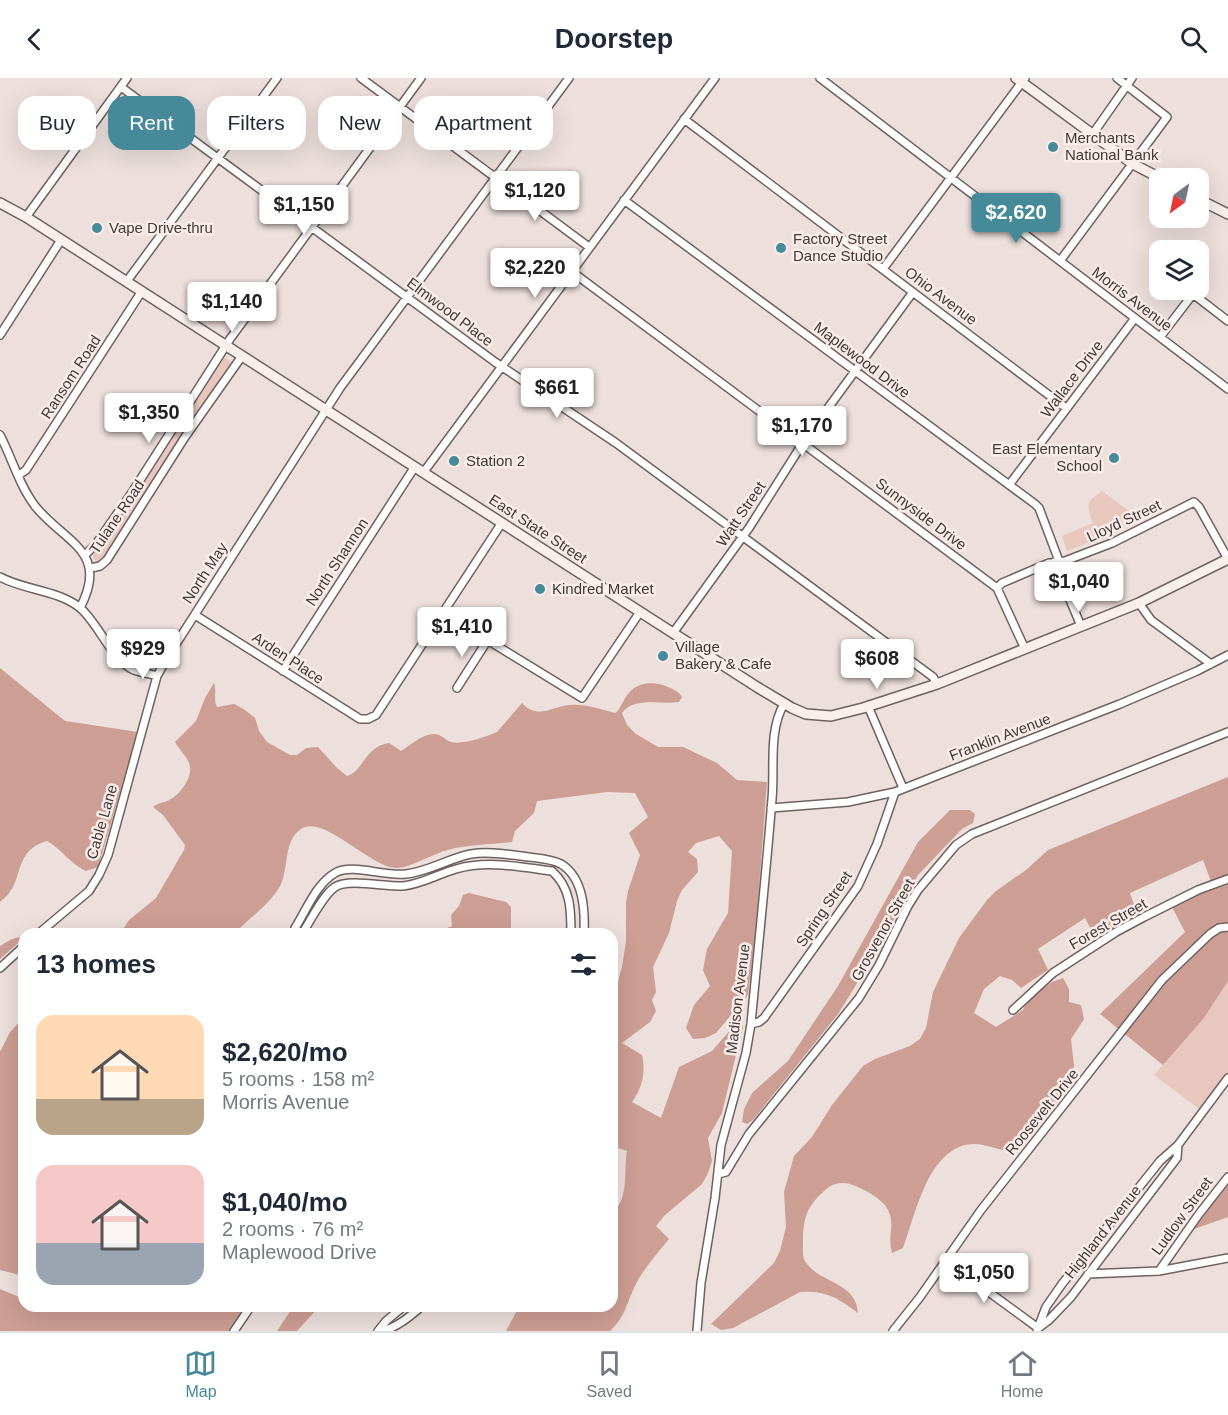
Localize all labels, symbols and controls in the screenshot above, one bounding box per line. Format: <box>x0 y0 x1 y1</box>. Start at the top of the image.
icon: back <box>18 23 51 56</box>
icon: search <box>1177 23 1210 56</box>
text: Doorstep <box>555 24 673 54</box>
chip: Buy <box>18 96 96 150</box>
chip: Rent <box>108 96 195 150</box>
chip: Filters <box>207 96 306 150</box>
chip: New <box>318 96 402 150</box>
chip: Apartment <box>414 96 553 150</box>
place label: Merchants National Bank <box>1065 129 1159 163</box>
marker: Merchants National Bank <box>1046 140 1060 154</box>
north arrow <box>1149 168 1209 228</box>
map controls <box>1149 168 1209 300</box>
pin: $1,120 <box>486 171 584 222</box>
text: $1,120 <box>504 179 566 201</box>
pin: $1,150 <box>255 185 353 236</box>
text: $1,150 <box>273 193 335 215</box>
pin: $2,620 <box>967 193 1065 244</box>
text: $2,620 <box>985 201 1047 223</box>
place label: Vape Drive-thru <box>109 219 213 236</box>
marker: Vape Drive-thru <box>90 221 104 235</box>
place label: Factory Street Dance Studio <box>793 230 888 264</box>
button: layers <box>1149 240 1209 300</box>
marker: Factory Street Dance Studio <box>774 241 788 255</box>
pin: $2,220 <box>486 248 584 299</box>
text: $2,220 <box>504 256 566 278</box>
street label: Ohio Avenue <box>902 263 981 328</box>
street label: Morris Avenue <box>1089 263 1176 334</box>
street label: Elmwood Place <box>404 274 497 350</box>
pin: $1,140 <box>183 282 281 333</box>
text: $1,140 <box>201 290 263 312</box>
street label: Maplewood Drive <box>811 318 914 401</box>
street label: Ransom Road <box>37 332 104 422</box>
street label: Wallace Drive <box>1037 337 1106 421</box>
pin: $661 <box>521 368 593 419</box>
text: $661 <box>535 376 579 398</box>
pin: $1,350 <box>100 393 198 444</box>
text: $1,350 <box>118 401 180 423</box>
pin: $1,170 <box>753 406 851 457</box>
text: $1,170 <box>771 414 833 436</box>
place label: East Elementary School <box>992 440 1102 474</box>
marker: East Elementary School <box>1107 451 1121 465</box>
place label: Station 2 <box>466 452 525 469</box>
marker: Station 2 <box>447 454 461 468</box>
street label: Sunnyside Drive <box>873 474 970 553</box>
street label: Tulane Road <box>86 477 147 557</box>
street label: Watt Street <box>713 477 769 549</box>
street label: East State Street <box>486 491 591 567</box>
street label: Lloyd Street <box>1084 496 1164 545</box>
street label: North Shannon <box>302 515 371 609</box>
street label: North May <box>179 539 231 606</box>
pin: $1,040 <box>1030 562 1128 613</box>
text: $1,040 <box>1048 570 1110 592</box>
place label: Kindred Market <box>552 580 655 597</box>
marker: Kindred Market <box>533 582 547 596</box>
pin: $1,410 <box>413 607 511 658</box>
text: $1,410 <box>431 615 493 637</box>
street label: Arden Place <box>249 628 327 687</box>
pin: $929 <box>107 629 179 680</box>
text: $929 <box>121 637 165 659</box>
place label: Village Bakery & Cafe <box>675 638 772 672</box>
pin: $608 <box>841 639 913 690</box>
text: $608 <box>855 647 899 669</box>
marker: Village Bakery & Cafe <box>656 649 670 663</box>
street label: Franklin Avenue <box>947 709 1053 764</box>
street label: Cable Lane <box>83 783 120 861</box>
street label: Spring Street <box>792 867 856 950</box>
street label: Grosvenor Street <box>847 875 918 984</box>
street label: Forest Street <box>1066 894 1150 953</box>
street label: Madison Avenue <box>722 943 753 1055</box>
icon: filters <box>567 948 600 981</box>
text: 13 homes <box>36 949 156 979</box>
text: $2,620/mo <box>222 1037 348 1067</box>
icon: home <box>84 1039 156 1111</box>
street label: Roosevelt Drive <box>1002 1065 1082 1158</box>
text: 5 rooms · 158 m² <box>222 1068 374 1090</box>
text: Morris Avenue <box>222 1091 349 1113</box>
street label: Ludlow Street <box>1148 1173 1216 1258</box>
street label: Highland Avenue <box>1061 1182 1144 1282</box>
text: $1,040/mo <box>222 1187 348 1217</box>
icon: home <box>84 1189 156 1261</box>
text: 2 rooms · 76 m² <box>222 1218 363 1240</box>
text: Maplewood Drive <box>222 1241 377 1263</box>
pin: $1,050 <box>935 1253 1033 1304</box>
text: $1,050 <box>953 1261 1015 1283</box>
tab: Map <box>184 1347 217 1401</box>
tab: Saved <box>586 1347 632 1401</box>
tab: Home <box>1001 1347 1043 1401</box>

